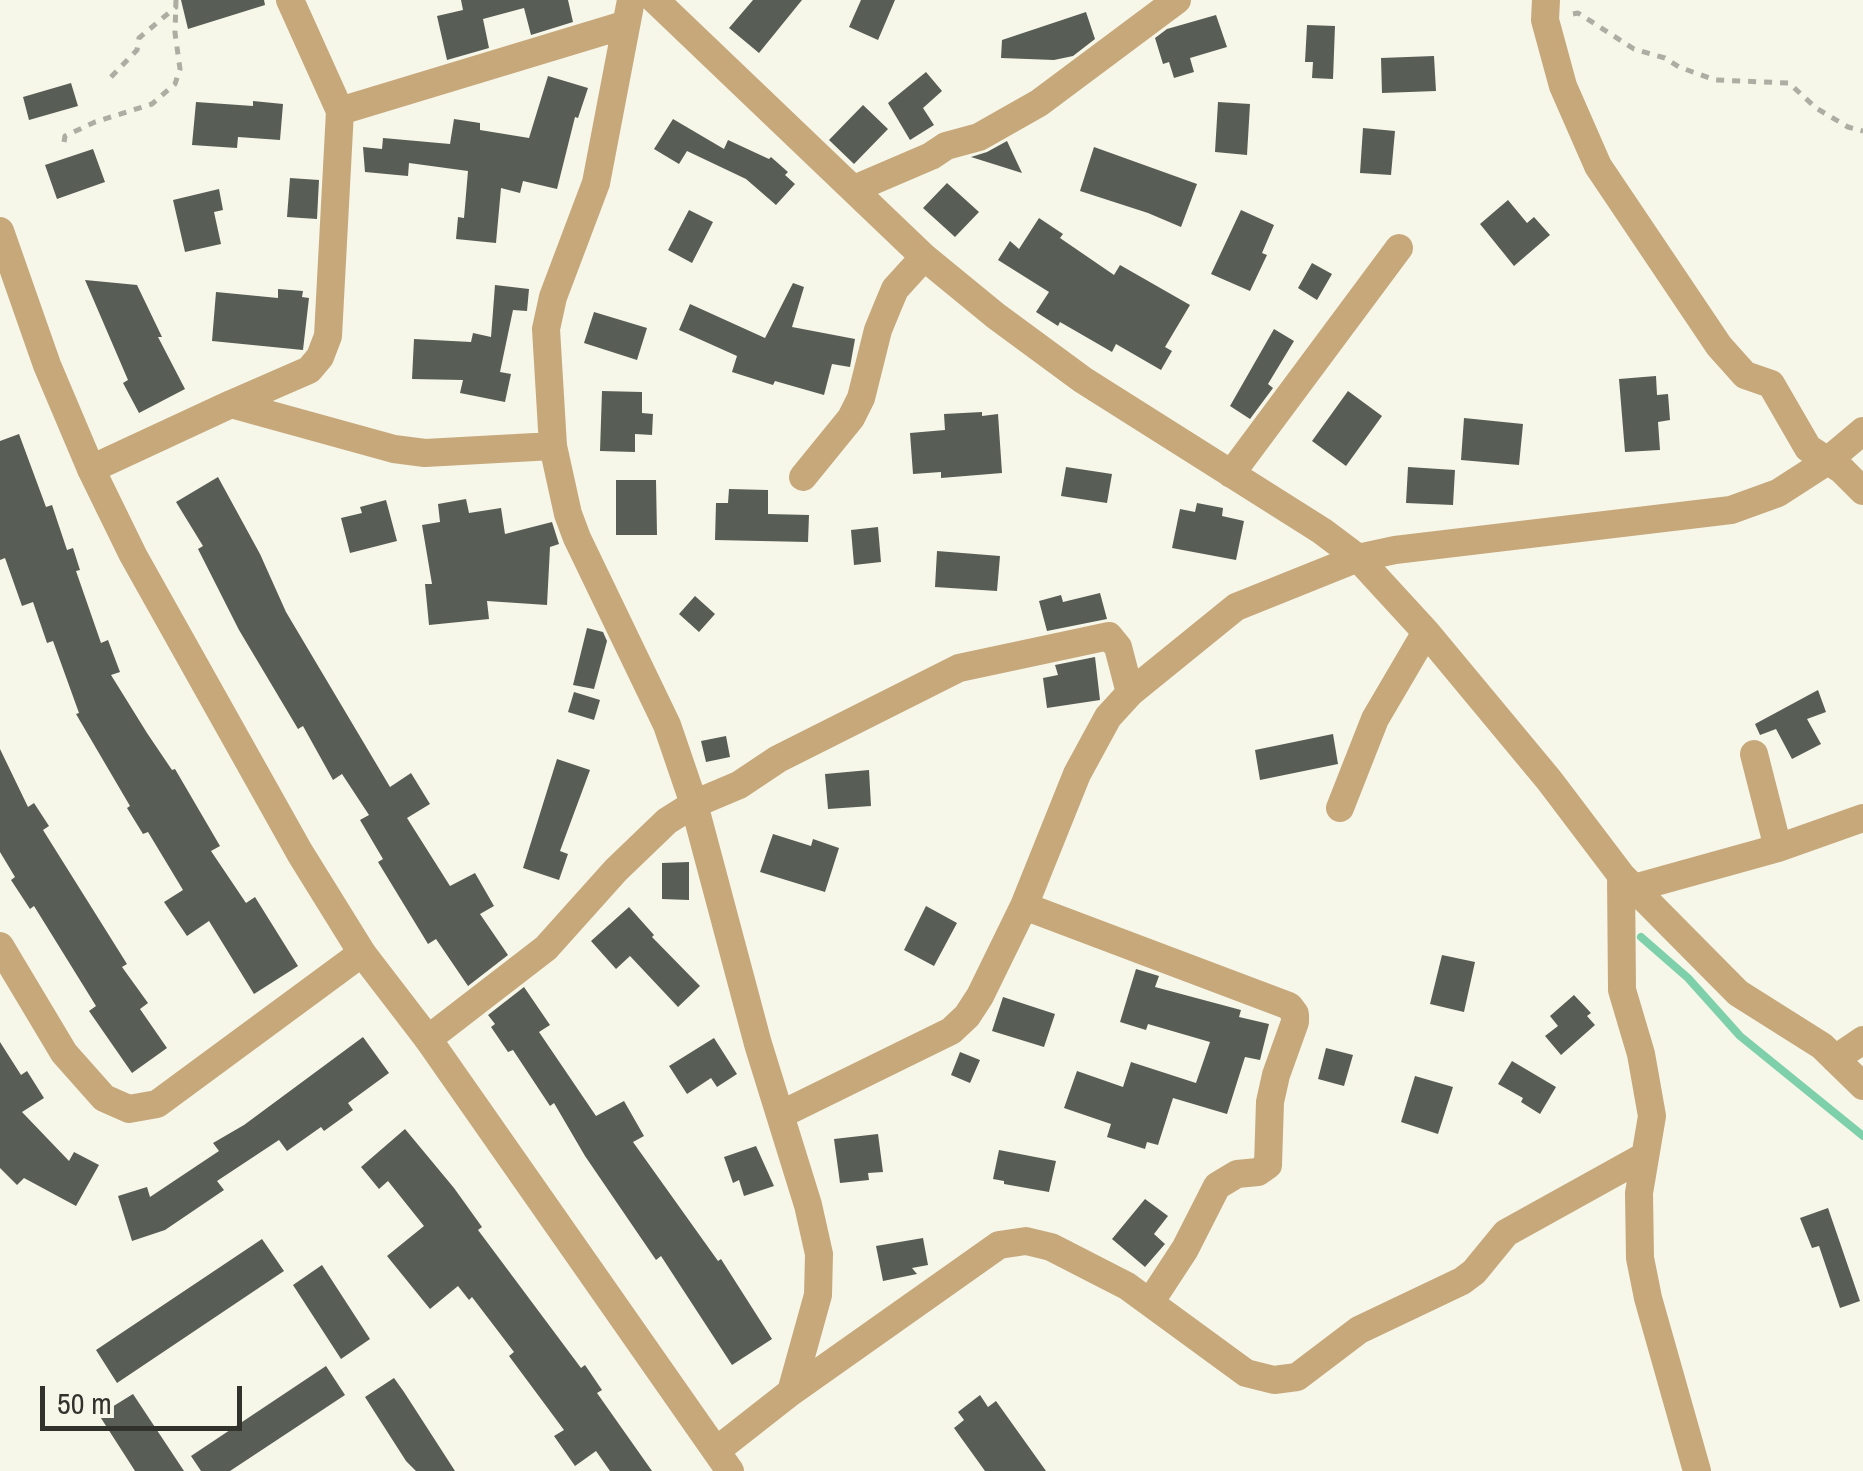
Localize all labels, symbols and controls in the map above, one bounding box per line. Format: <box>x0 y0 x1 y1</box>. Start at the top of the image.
scale bar <box>45 1366 248 1428</box>
text: 50 m <box>57 1383 112 1423</box>

